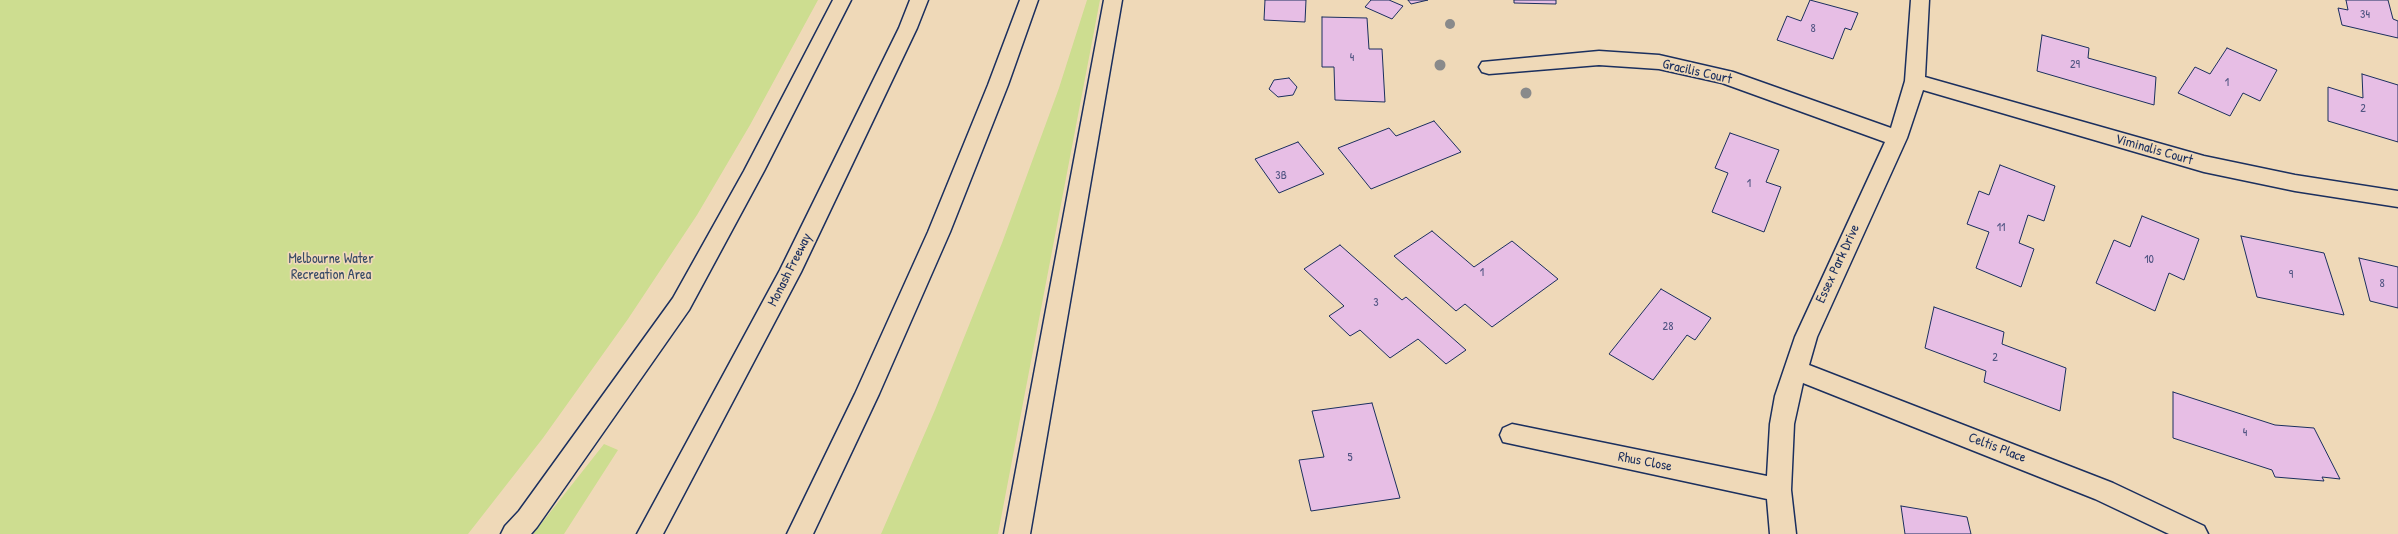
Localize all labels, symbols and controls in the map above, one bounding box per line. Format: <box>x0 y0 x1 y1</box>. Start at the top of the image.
house number: 34 <box>2360 8 2370 22</box>
house number: 8 <box>1810 22 1816 36</box>
house number: 4 <box>1350 51 1354 65</box>
street label: Gracilis Court <box>1661 56 1733 88</box>
house number: 29 <box>2070 58 2080 72</box>
house number: 1 <box>2225 76 2229 90</box>
house number: 2 <box>2360 102 2366 116</box>
street label: Viminalis Court <box>2113 131 2195 169</box>
house number: 3B <box>1275 169 1287 183</box>
house number: 1 <box>1747 177 1751 191</box>
house number: 11 <box>1997 221 2005 235</box>
street label: Essex Park Drive <box>1812 222 1864 306</box>
street label: Monash Freeway <box>764 231 816 309</box>
park label: Melbourne Water Recreation Area <box>288 251 374 284</box>
house number: 10 <box>2144 253 2154 267</box>
house number: 1 <box>1480 266 1484 280</box>
house number: 9 <box>2289 268 2293 282</box>
house number: 8 <box>2379 277 2385 291</box>
house number: 3 <box>1373 296 1379 310</box>
house number: 28 <box>1663 320 1673 334</box>
house number: 2 <box>1992 351 1998 365</box>
house number: 4 <box>2243 426 2247 440</box>
street label: Celtis Place <box>1966 429 2028 467</box>
street label: Rhus Close <box>1617 449 1673 475</box>
house number: 5 <box>1347 451 1353 465</box>

